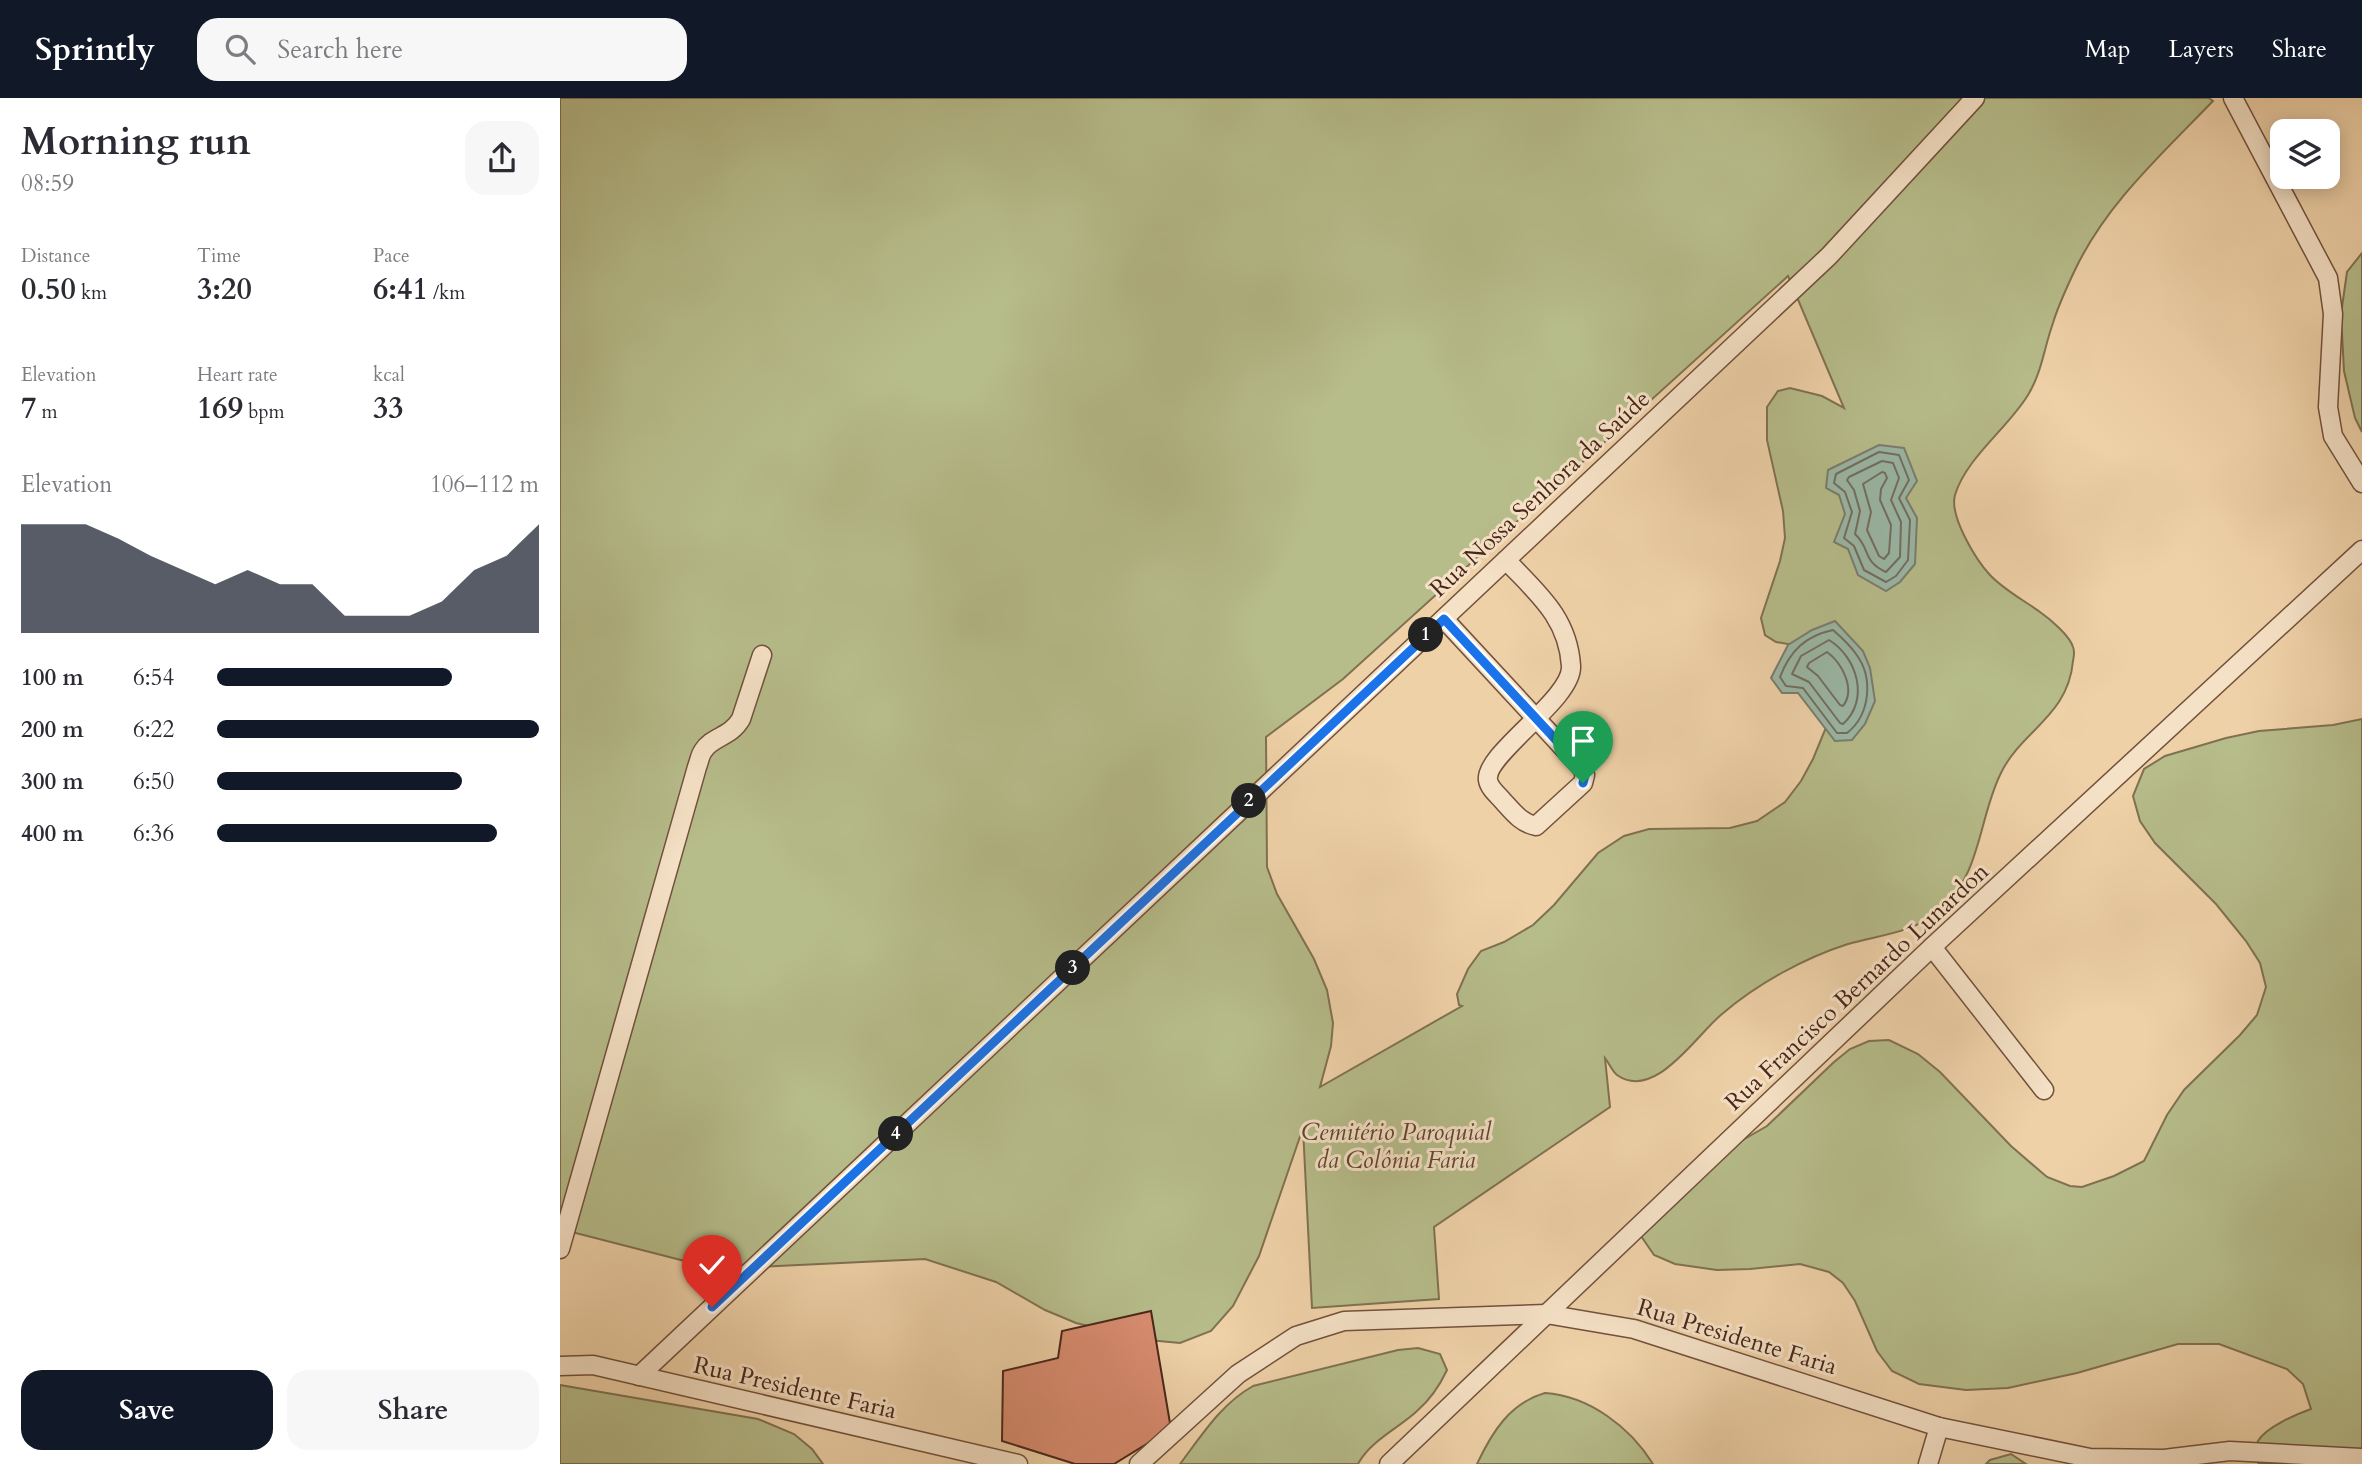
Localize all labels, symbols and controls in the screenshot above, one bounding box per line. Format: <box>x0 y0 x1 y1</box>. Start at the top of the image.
search box <box>197 18 687 81</box>
text: Sprintly <box>35 27 155 72</box>
icon: search <box>221 30 259 68</box>
text: Search here <box>277 32 403 67</box>
text: Map <box>2085 33 2131 66</box>
text: Layers <box>2169 33 2234 66</box>
text: Share <box>2272 33 2327 66</box>
text: Morning run <box>21 116 251 168</box>
map controls <box>2270 119 2340 189</box>
button: layers <box>2270 119 2340 189</box>
button: share <box>465 121 539 195</box>
text: 08:59 <box>21 168 74 199</box>
text: Distance <box>21 243 90 269</box>
text: Time <box>197 243 241 269</box>
text: Pace <box>373 243 410 269</box>
text: 0.50 <box>21 269 76 310</box>
text: 3:20 <box>197 269 252 310</box>
text: 6:41 <box>373 269 428 310</box>
text: km <box>76 280 107 306</box>
text: /km <box>428 280 465 306</box>
text: Elevation <box>21 362 96 388</box>
text: Heart rate <box>197 362 278 388</box>
text: kcal <box>373 362 405 388</box>
street label: Rua Nossa Senhora da Saúde <box>1423 383 1657 605</box>
text: 7 <box>21 388 36 429</box>
text: 169 <box>197 388 243 429</box>
text: 33 <box>373 388 404 429</box>
text: m <box>36 399 58 425</box>
text: bpm <box>243 399 285 425</box>
text: Elevation <box>21 469 112 500</box>
text: 106–112 m <box>430 469 539 500</box>
pin: 1 <box>1408 618 1444 652</box>
text: 1 <box>1421 621 1430 647</box>
text: 100 m <box>21 662 84 693</box>
text: 6:54 <box>133 662 174 693</box>
pin <box>1553 711 1613 783</box>
text: 200 m <box>21 714 84 745</box>
text: 6:22 <box>133 714 174 745</box>
icon: arrive <box>1564 722 1602 760</box>
text: 300 m <box>21 766 84 797</box>
text: 6:50 <box>133 766 174 797</box>
pin: 2 <box>1232 784 1266 818</box>
text: 2 <box>1244 787 1253 813</box>
text: 400 m <box>21 818 84 849</box>
text: 6:36 <box>133 818 174 849</box>
street label: Rua Francisco Bernardo Lunardon <box>1718 855 1996 1118</box>
pin: 3 <box>1056 950 1090 986</box>
text: 3 <box>1068 954 1077 980</box>
pin: 4 <box>878 1116 914 1152</box>
park label: Cemitério Paroquial da Colônia Faria <box>1301 1116 1492 1177</box>
text: 4 <box>891 1120 900 1146</box>
pin <box>682 1235 742 1307</box>
icon: check <box>693 1246 731 1284</box>
street label: Rua Presidente Faria <box>1633 1291 1842 1383</box>
street label: Rua Presidente Faria <box>690 1349 900 1428</box>
button: Save <box>21 1370 273 1450</box>
button: Share <box>287 1370 539 1450</box>

